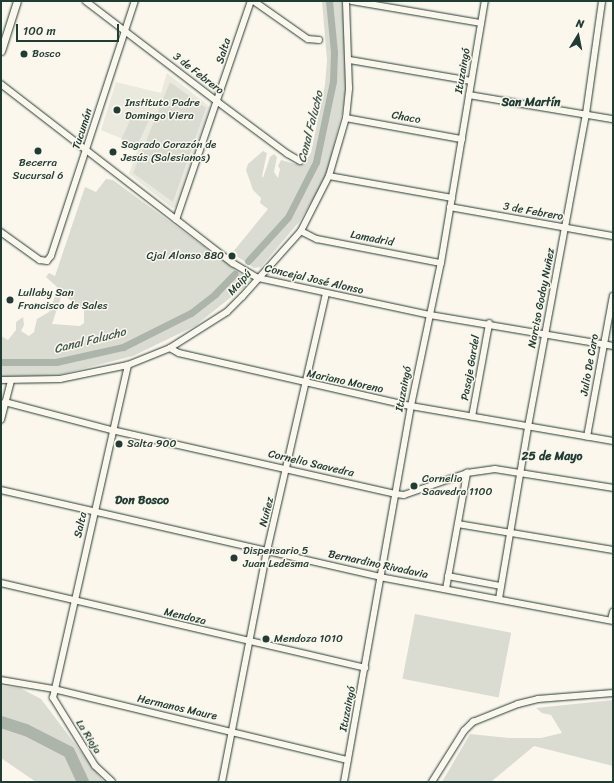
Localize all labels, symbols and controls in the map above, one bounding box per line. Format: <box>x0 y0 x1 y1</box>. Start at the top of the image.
text: N <box>575 14 586 34</box>
scale bar <box>18 16 121 42</box>
north arrow <box>558 16 598 56</box>
text: 100 m <box>23 20 56 42</box>
street label: Salta <box>214 37 234 65</box>
place label: Bosco <box>32 47 61 61</box>
street label: Ituzaingó <box>453 47 473 95</box>
marker: Bosco <box>19 49 29 59</box>
street label: 3 de Febrero <box>170 50 226 98</box>
water label: Canal Falucho <box>295 90 327 164</box>
district label: San Martín <box>502 96 560 110</box>
place label: Instituto Padre Domingo Viera <box>125 97 200 123</box>
marker: Instituto Padre Domingo Viera <box>112 105 122 115</box>
street label: Tucumán <box>70 107 96 151</box>
street label: Chaco <box>390 109 422 127</box>
place label: Sagrado Corazón de Jesús (Salesianos) <box>121 139 217 165</box>
marker: Becerra Sucursal 6 <box>33 146 43 156</box>
marker: Sagrado Corazón de Jesús (Salesianos) <box>108 147 118 157</box>
place label: Becerra Sucursal 6 <box>13 157 63 183</box>
street label: 3 de Febrero <box>502 200 564 224</box>
street label: Lamadrid <box>349 228 395 250</box>
street label: Narciso Godoy Nuñez <box>526 247 558 349</box>
place label: Cjal Alonso 880 <box>147 249 224 263</box>
marker: Cjal Alonso 880 <box>227 251 237 261</box>
street label: Concejal José Alonso <box>264 262 364 298</box>
street label: Maipú <box>225 268 255 298</box>
place label: Lullaby San Francisco de Sales <box>18 287 108 313</box>
marker: Lullaby San Francisco de Sales <box>5 295 15 305</box>
water label: Canal Falucho <box>53 325 127 357</box>
street label: Julio De Caro <box>578 333 602 397</box>
street label: Pasaje Gardel <box>459 334 483 402</box>
street label: Ituzaingó <box>393 365 415 413</box>
street label: Mariano Moreno <box>305 367 385 397</box>
place label: Salta 900 <box>127 437 176 451</box>
marker: Salta 900 <box>114 439 124 449</box>
street label: Cornelio Saavedra <box>267 448 355 480</box>
district label: 25 de Mayo <box>521 450 583 464</box>
place label: Cornelio Saavedra 1100 <box>422 473 492 499</box>
marker: Cornelio Saavedra 1100 <box>409 481 419 491</box>
district label: Don Bosco <box>115 494 169 508</box>
street label: Nuñez <box>257 496 277 528</box>
street label: Salta <box>72 511 90 539</box>
place label: Dispensario 5 Juan Ledesma <box>243 545 310 571</box>
street label: Bernardino Rivadavia <box>327 548 429 582</box>
marker: Dispensario 5 Juan Ledesma <box>228 552 240 564</box>
street label: Mendoza <box>163 606 207 628</box>
place label: Mendoza 1010 <box>274 632 343 646</box>
marker: Mendoza 1010 <box>261 634 271 644</box>
street label: Ituzaingó <box>337 685 359 733</box>
street label: Hermanos Maure <box>136 692 218 724</box>
street label: La Rioja <box>72 717 104 757</box>

